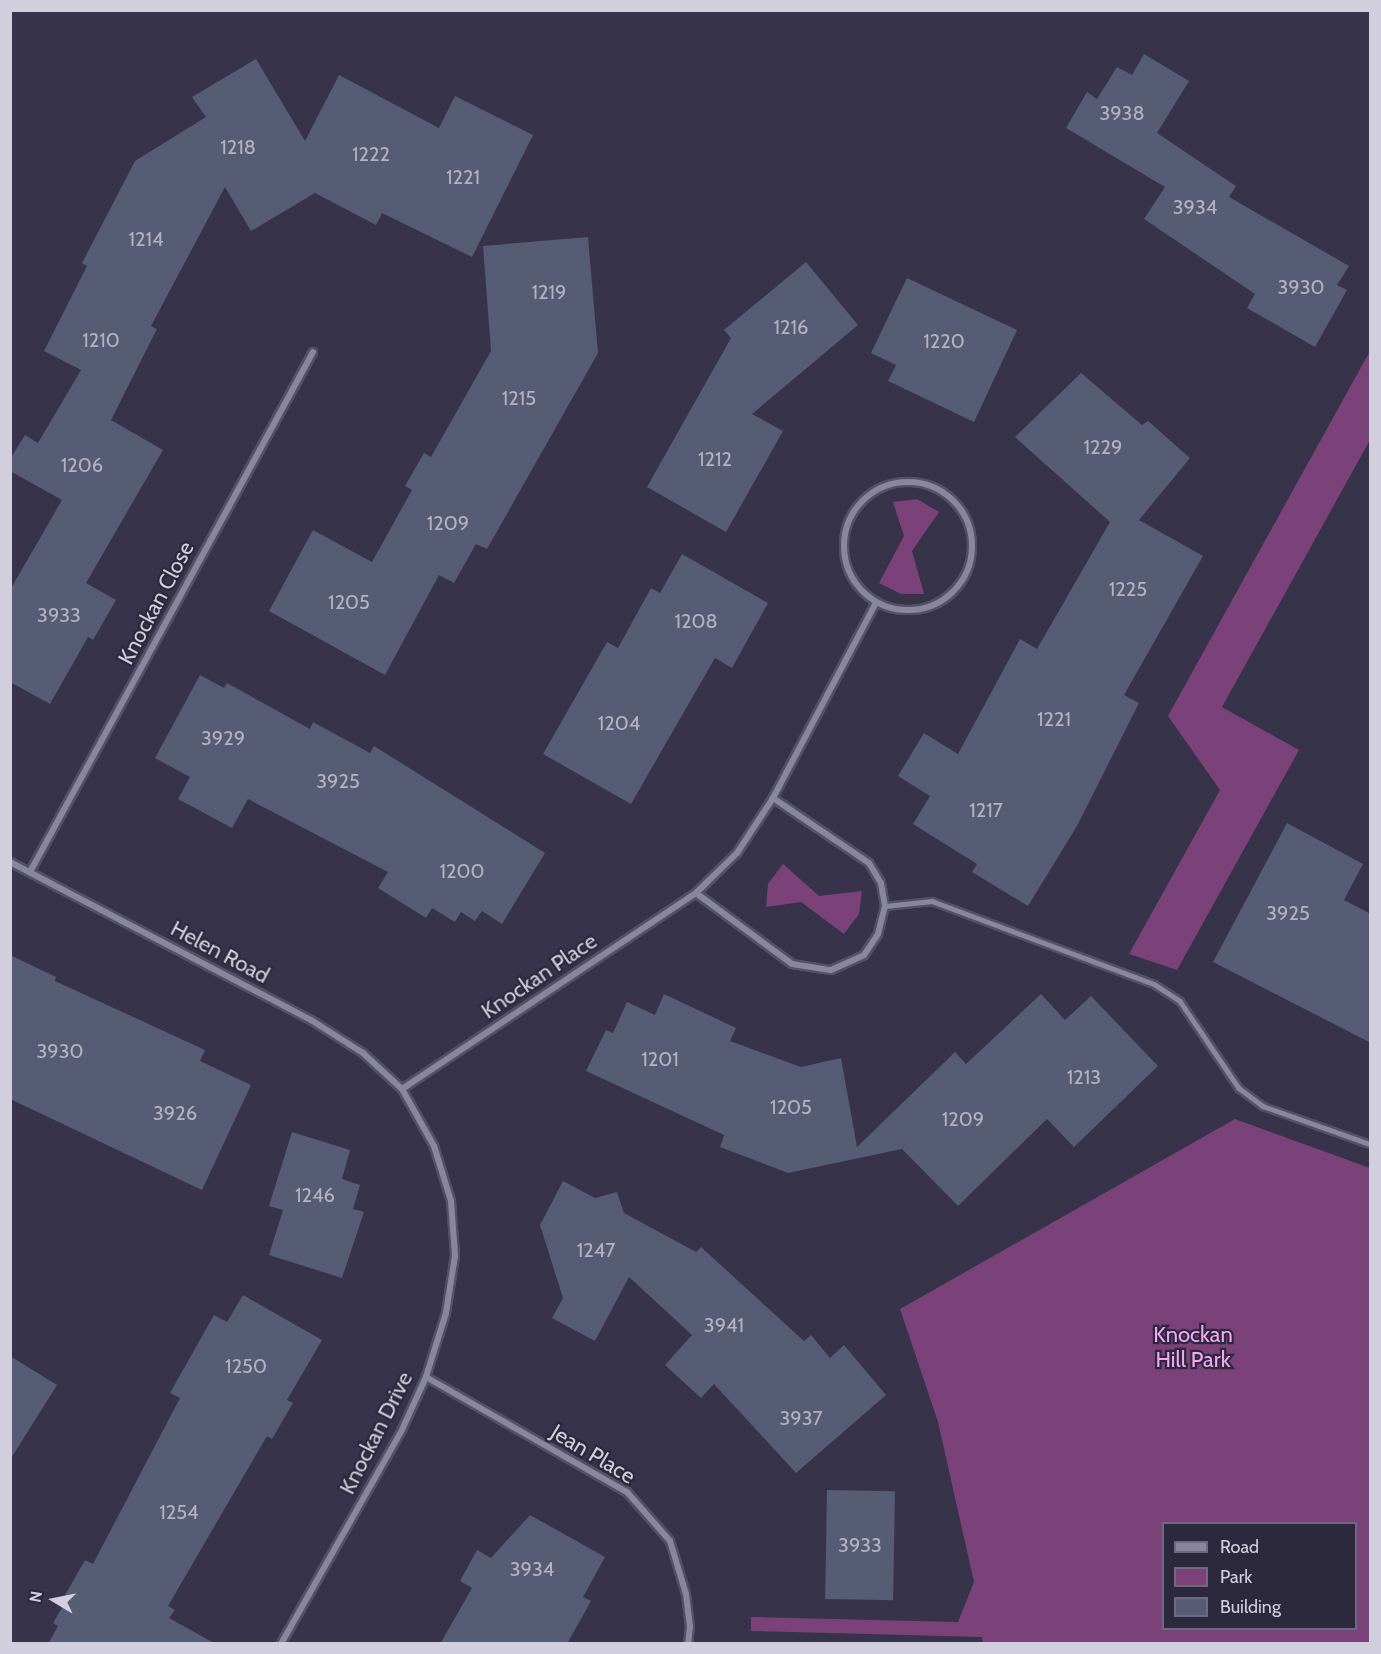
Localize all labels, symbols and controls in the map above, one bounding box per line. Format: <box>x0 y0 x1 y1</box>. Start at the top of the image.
house number: 3938 <box>1099 101 1145 125</box>
house number: 1218 <box>220 135 256 159</box>
house number: 1222 <box>352 142 390 166</box>
house number: 1221 <box>446 165 480 189</box>
house number: 3934 <box>1173 195 1217 219</box>
house number: 1214 <box>128 227 164 251</box>
house number: 3930 <box>1278 275 1324 299</box>
house number: 1219 <box>532 280 566 304</box>
house number: 1216 <box>774 315 808 339</box>
house number: 1210 <box>82 328 120 352</box>
house number: 1220 <box>923 329 965 353</box>
house number: 1215 <box>502 386 536 410</box>
house number: 1229 <box>1084 435 1122 459</box>
house number: 1212 <box>698 447 732 471</box>
house number: 1206 <box>61 453 103 477</box>
house number: 1209 <box>427 511 469 535</box>
street label: Knockan Close <box>113 537 199 669</box>
house number: 1225 <box>1109 577 1147 601</box>
house number: 1205 <box>328 590 370 614</box>
house number: 3933 <box>37 603 81 627</box>
house number: 1208 <box>674 609 718 633</box>
house number: 1221 <box>1037 707 1071 731</box>
house number: 1204 <box>598 711 640 735</box>
house number: 3929 <box>201 726 245 750</box>
house number: 3925 <box>316 769 360 793</box>
house number: 1217 <box>969 798 1003 822</box>
house number: 1200 <box>440 859 484 883</box>
house number: 3925 <box>1266 901 1310 925</box>
street label: Helen Road <box>166 915 274 989</box>
street label: Knockan Place <box>476 928 602 1024</box>
house number: 3930 <box>37 1039 83 1063</box>
house number: 1201 <box>641 1047 679 1071</box>
house number: 1213 <box>1067 1065 1101 1089</box>
house number: 1205 <box>770 1095 812 1119</box>
house number: 3926 <box>153 1101 197 1125</box>
house number: 1209 <box>942 1107 984 1131</box>
house number: 1246 <box>295 1183 335 1207</box>
house number: 1247 <box>577 1238 615 1262</box>
house number: 3941 <box>704 1313 744 1337</box>
park label: Knockan Hill Park <box>1153 1321 1233 1372</box>
house number: 1250 <box>225 1354 267 1378</box>
street label: Knockan Drive <box>334 1367 418 1499</box>
house number: 3937 <box>779 1406 823 1430</box>
street label: Jean Place <box>546 1419 640 1489</box>
house number: 1254 <box>159 1500 199 1524</box>
legend <box>1162 1522 1357 1630</box>
house number: 3933 <box>838 1533 882 1557</box>
text: Road <box>1220 1536 1259 1558</box>
house number: 3934 <box>510 1557 554 1581</box>
text: Park <box>1220 1566 1252 1588</box>
north arrow <box>24 1570 84 1630</box>
text: N <box>25 1590 46 1604</box>
text: Building <box>1220 1596 1281 1618</box>

